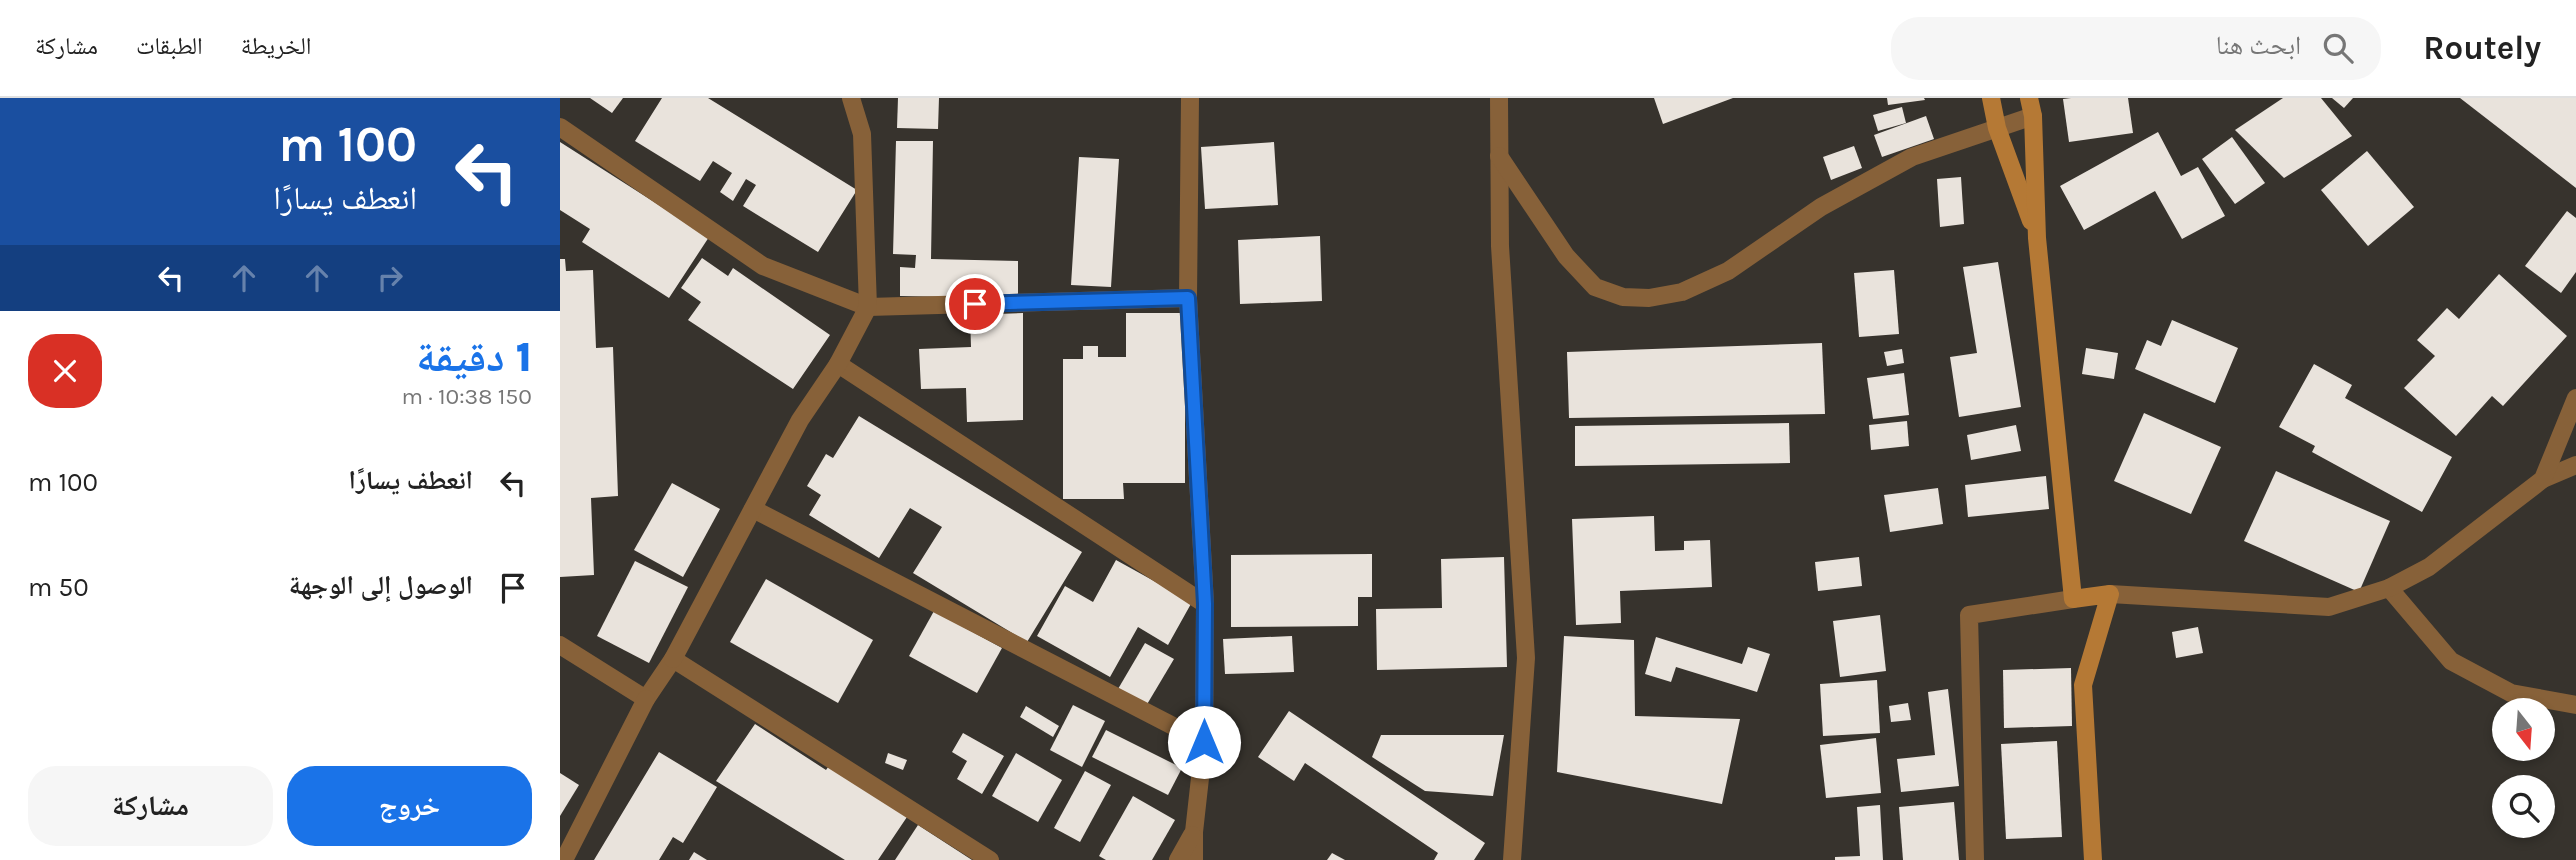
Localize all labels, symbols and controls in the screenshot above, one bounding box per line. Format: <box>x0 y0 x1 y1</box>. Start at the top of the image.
search box <box>1891 17 2381 80</box>
icon: search <box>2319 29 2357 67</box>
text: Routely <box>2423 29 2541 67</box>
text: ابحث هنا <box>2216 30 2301 61</box>
text: مشاركة <box>35 32 98 60</box>
text: الطبقات <box>136 32 203 60</box>
text: الخريطة <box>241 32 311 60</box>
text: 100 m <box>279 116 417 173</box>
icon: left <box>441 126 532 217</box>
text: انعطف يسارًا <box>273 180 417 217</box>
icon: left <box>152 259 190 297</box>
icon: ahead <box>225 259 263 297</box>
icon: ahead <box>298 259 336 297</box>
icon: right <box>371 259 409 297</box>
pin <box>945 274 1005 334</box>
icon: arrive <box>956 285 994 323</box>
text: 1 دقيقة <box>416 332 532 382</box>
button: close <box>28 334 102 408</box>
text: 150 m · 10:38 <box>401 383 532 410</box>
icon: left <box>494 464 532 502</box>
text: انعطف يسارًا <box>349 465 473 496</box>
text: 100 m <box>28 467 98 498</box>
icon: arrive <box>494 569 532 607</box>
text: الوصول إلى الوجهة <box>289 570 473 601</box>
text: 50 m <box>28 572 89 603</box>
north arrow <box>2492 698 2555 761</box>
map controls <box>2492 698 2555 838</box>
position arrow <box>1167 705 1241 779</box>
button: مشاركة <box>28 766 273 846</box>
button: خروج <box>287 766 532 846</box>
button: search <box>2492 775 2555 838</box>

